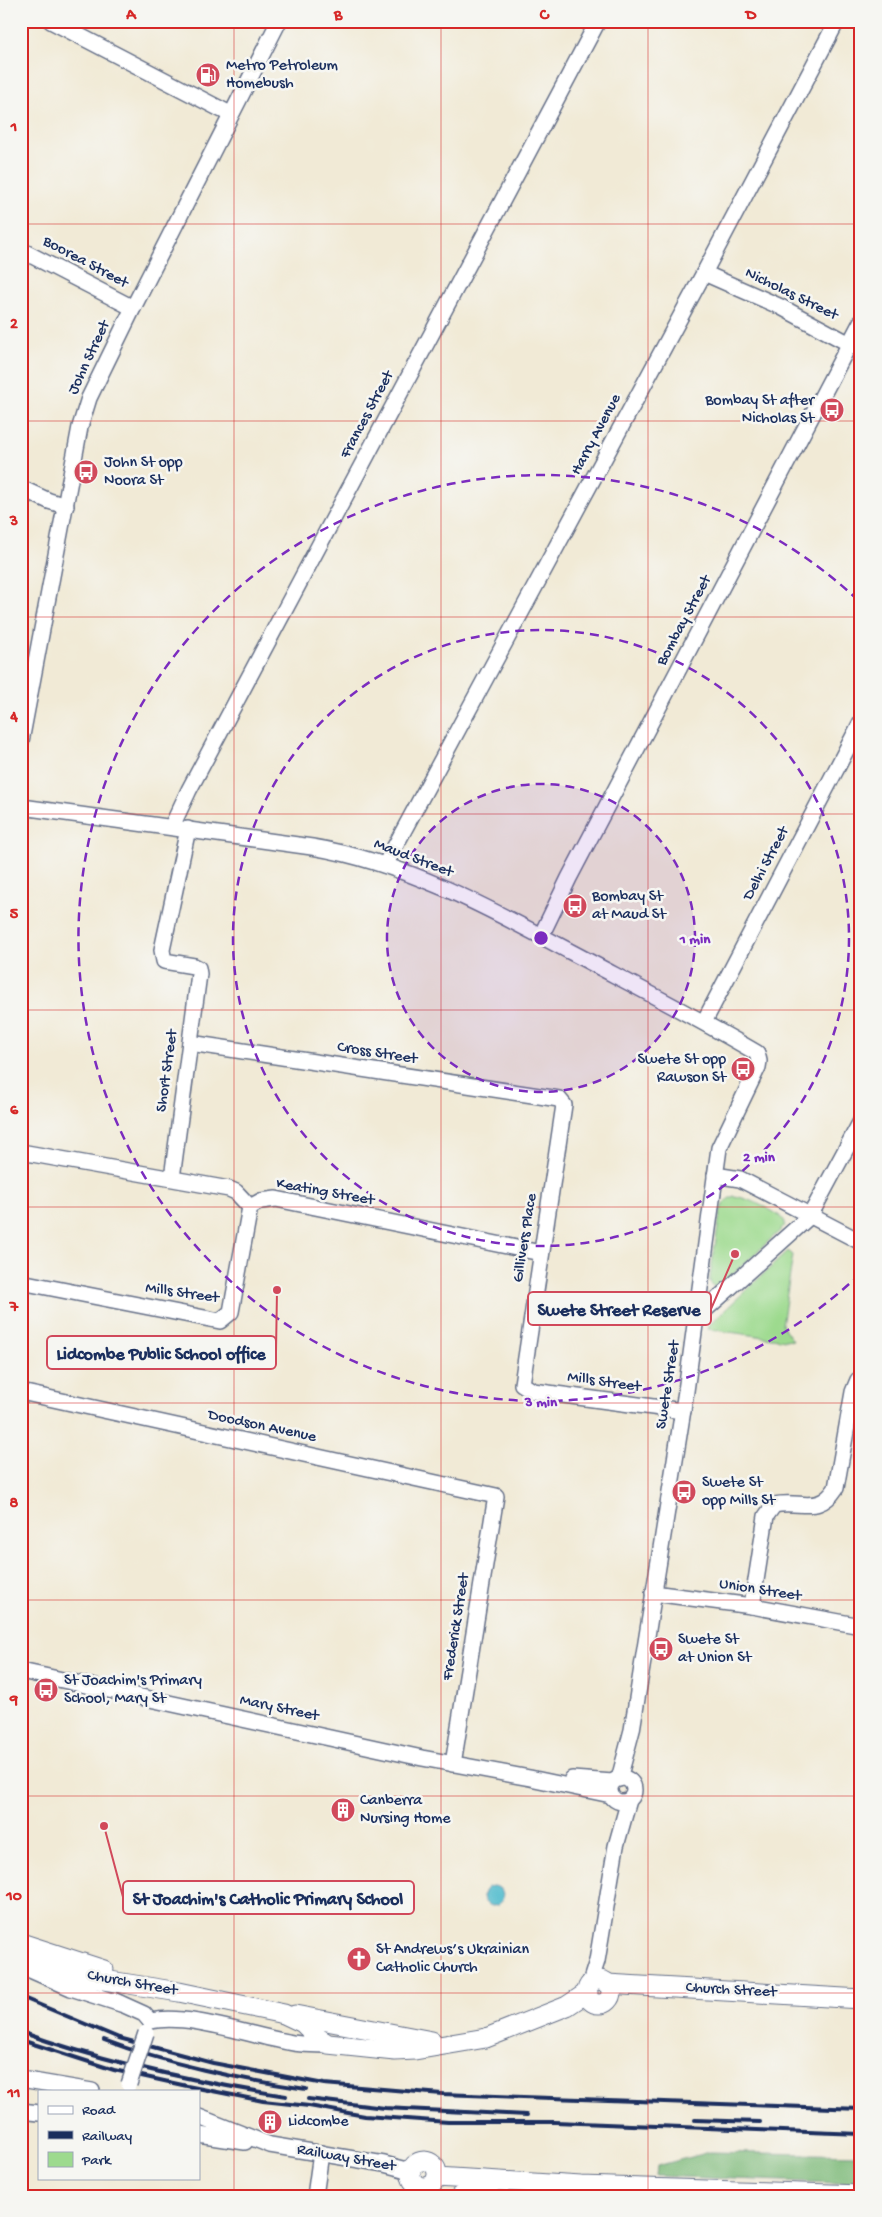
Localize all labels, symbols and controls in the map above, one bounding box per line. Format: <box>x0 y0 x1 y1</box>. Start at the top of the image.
text: A <box>125 7 137 26</box>
text: B <box>333 7 343 26</box>
text: C <box>539 7 550 26</box>
text: D <box>744 7 757 26</box>
place label: Metro Petroleum Homebush <box>226 57 339 94</box>
fuel station icon: Metro Petroleum Homebush <box>195 62 221 88</box>
text: 1 <box>10 119 17 138</box>
street label: Boorea Street <box>38 232 132 294</box>
street label: Nicholas Street <box>741 264 842 326</box>
text: 2 <box>10 316 18 335</box>
street label: John Street <box>65 317 116 398</box>
street label: Frances Street <box>337 367 400 463</box>
street label: Harry Avenue <box>568 391 627 479</box>
place label: Bombay St after Nicholas St <box>704 392 815 429</box>
bus stop icon: Bombay St after Nicholas St <box>819 397 845 423</box>
place label: John St opp Noora St <box>104 454 183 491</box>
bus stop icon: John St opp Noora St <box>73 459 99 485</box>
text: 3 <box>9 513 18 532</box>
street label: Bombay Street <box>653 571 717 670</box>
text: 4 <box>9 709 18 728</box>
street label: Delhi Street <box>739 823 795 905</box>
street label: Maud Street <box>371 835 457 883</box>
place label: Bombay St at Maud St <box>591 888 667 925</box>
bus stop icon: Bombay St at Maud St <box>562 893 588 919</box>
text: 5 <box>10 906 19 925</box>
centre of rings <box>532 929 550 947</box>
text: 1 min <box>679 931 711 949</box>
street label: Short Street <box>153 1027 183 1113</box>
street label: Cross Street <box>336 1038 420 1070</box>
place label: Swete St opp Rawson St <box>638 1051 727 1088</box>
bus stop icon: Swete St opp Rawson St <box>730 1056 756 1082</box>
text: 6 <box>10 1102 19 1121</box>
text: 2 min <box>743 1149 776 1167</box>
street label: Keating Street <box>275 1175 377 1211</box>
street label: Gillivers Place <box>510 1192 543 1284</box>
street label: Mills Street <box>144 1279 221 1309</box>
callout: Swete Street Reserve <box>528 1292 711 1325</box>
text: 7 <box>9 1299 19 1318</box>
text: Swete Street Reserve <box>538 1301 701 1322</box>
callout: Lidcombe Public School office <box>47 1336 276 1369</box>
street label: Swete Street <box>653 1338 686 1431</box>
text: Lidcombe Public School office <box>56 1345 266 1366</box>
street label: Mills Street <box>566 1368 643 1398</box>
text: 3 min <box>524 1394 558 1412</box>
street label: Doodson Avenue <box>205 1406 319 1448</box>
place label: Swete St opp Mills St <box>702 1474 777 1511</box>
bus stop icon: Swete St opp Mills St <box>671 1479 697 1505</box>
text: 8 <box>10 1495 19 1514</box>
street label: Frederick Street <box>439 1571 475 1683</box>
street label: Union Street <box>718 1575 804 1607</box>
place label: Swete St at Union St <box>678 1631 753 1668</box>
bus stop icon: Swete St at Union St <box>648 1636 674 1662</box>
place label: St Joachim's Primary School, Mary St <box>64 1672 202 1709</box>
bus stop icon: St Joachim's Primary School, Mary St <box>33 1677 59 1703</box>
street label: Mary Street <box>238 1691 322 1727</box>
text: 9 <box>9 1692 18 1711</box>
place label: Canberra Nursing Home <box>360 1792 451 1829</box>
building icon: Canberra Nursing Home <box>330 1797 356 1823</box>
callout: St Joachim's Catholic Primary School <box>123 1881 414 1914</box>
text: 10 <box>5 1888 22 1907</box>
text: St Joachim's Catholic Primary School <box>133 1890 403 1911</box>
place label: St Andrews’s Ukrainian Catholic Church <box>376 1941 529 1978</box>
church icon: St Andrews’s Ukrainian Catholic Church <box>346 1946 372 1972</box>
street label: Church Street <box>86 1967 180 2002</box>
street label: Church Street <box>685 1979 778 2003</box>
text: 11 <box>7 2085 20 2104</box>
legend <box>38 2090 200 2180</box>
text: Road <box>82 2102 116 2120</box>
building icon: Lidcombe <box>257 2109 283 2135</box>
place label: Lidcombe <box>288 2113 349 2132</box>
text: Railway <box>82 2128 133 2146</box>
street label: Railway Street <box>295 2141 398 2177</box>
text: Park <box>81 2152 112 2170</box>

